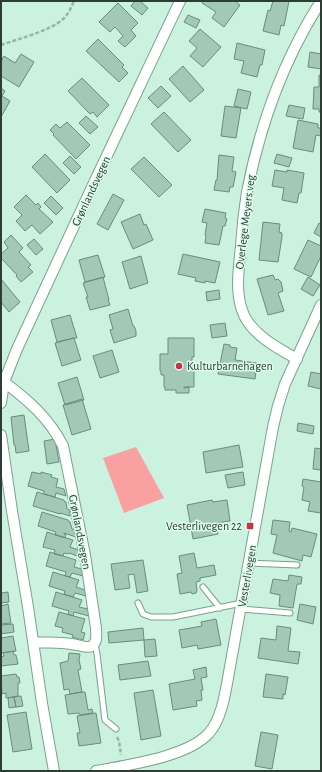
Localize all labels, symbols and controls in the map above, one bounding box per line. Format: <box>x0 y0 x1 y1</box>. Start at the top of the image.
street label: Grønlandsvegen <box>70 154 112 228</box>
street label: Overlege Meyers veg <box>233 174 258 270</box>
place label: Kulturbarnehagen <box>187 360 273 372</box>
marker: Kulturbarnehagen <box>174 361 184 371</box>
street label: Grønlandsvegen <box>67 494 93 570</box>
place label: Vesterlivegen 22 <box>166 520 243 532</box>
marker: Vesterlivegen 22 <box>245 521 255 531</box>
street label: Vesterlivegen <box>236 544 258 608</box>

